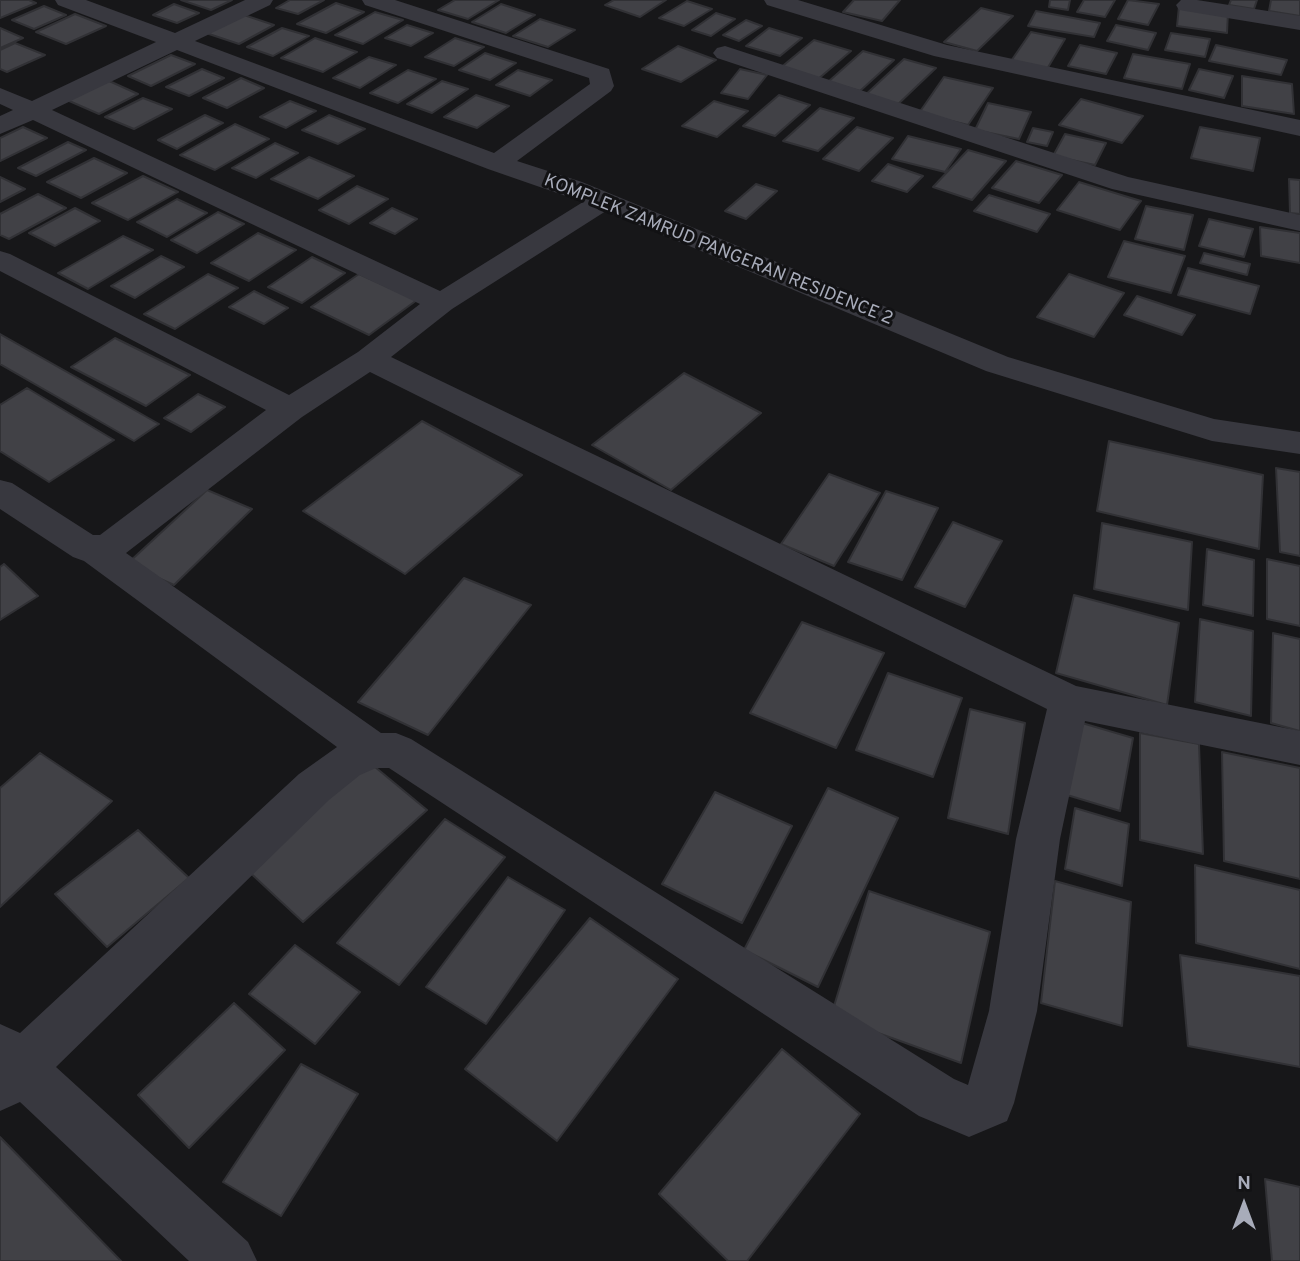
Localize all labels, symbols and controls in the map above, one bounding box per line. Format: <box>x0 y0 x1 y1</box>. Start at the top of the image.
street label: KOMPLEK ZAMRUD PANGERAN RESIDENCE 2 <box>540 171 896 331</box>
north arrow <box>1209 1170 1279 1240</box>
text: N <box>1237 1172 1251 1196</box>

